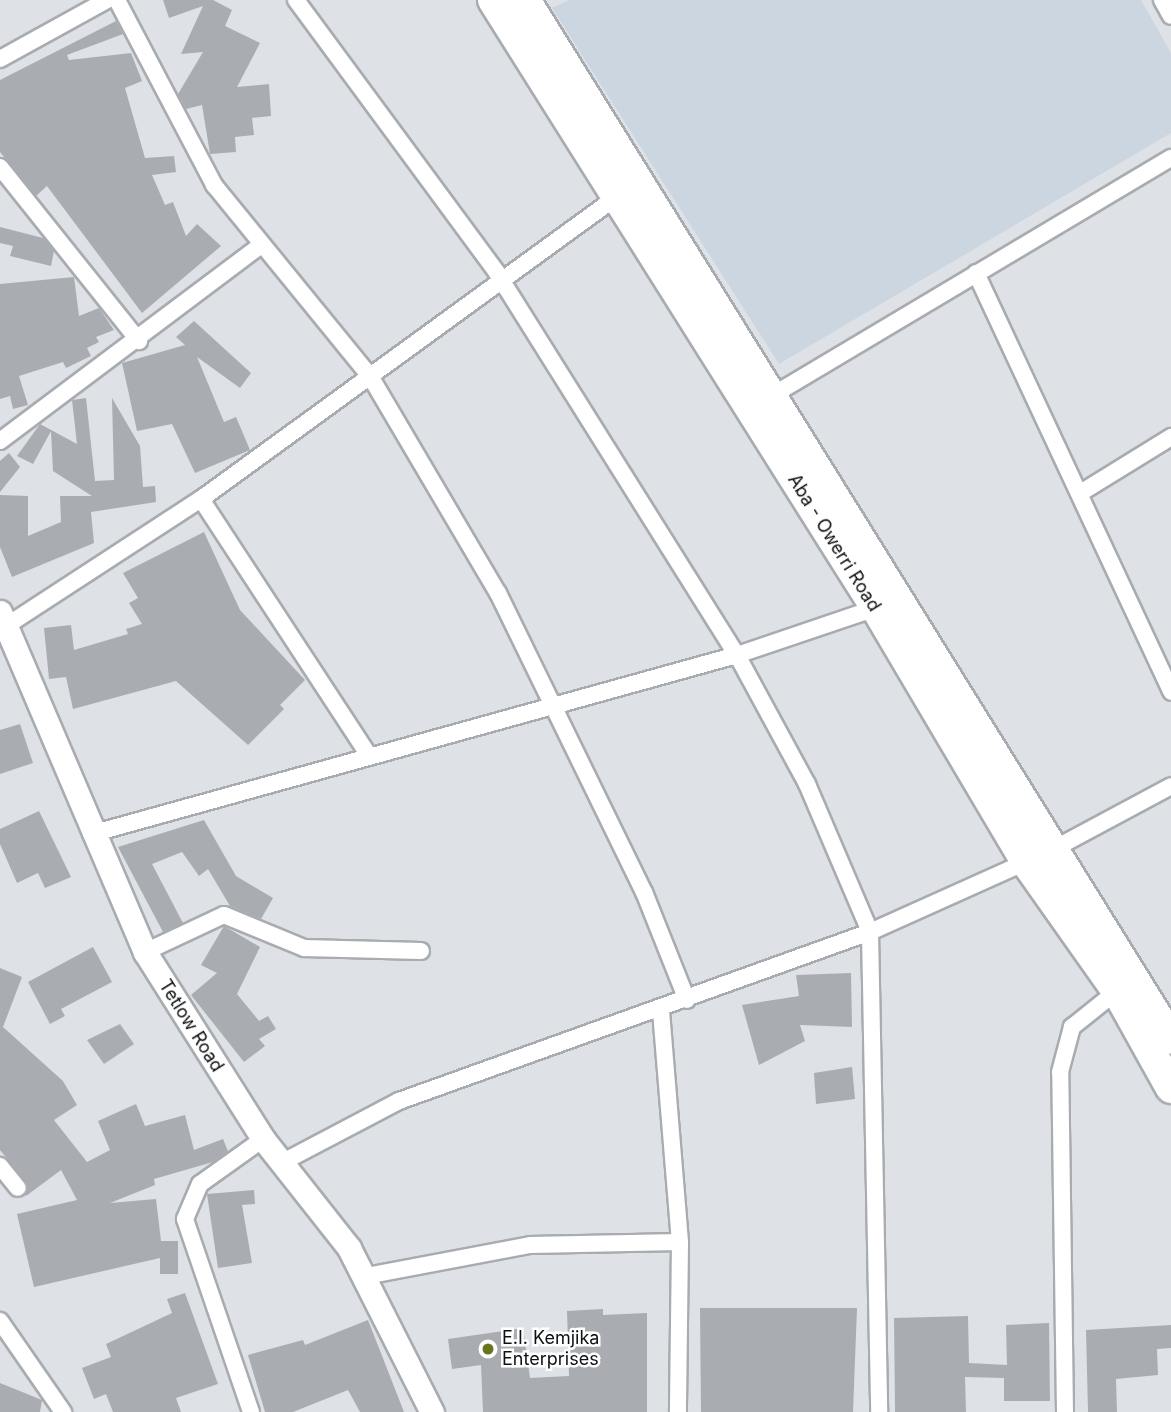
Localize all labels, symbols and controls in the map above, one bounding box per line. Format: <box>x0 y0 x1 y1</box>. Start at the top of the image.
street label: Aba - Owerri Road <box>783 470 885 616</box>
street label: Tetlow Road <box>154 976 228 1076</box>
place label: E.I. Kemjika Enterprises <box>502 1328 599 1370</box>
marker: E.I. Kemjika Enterprises <box>480 1341 496 1357</box>

